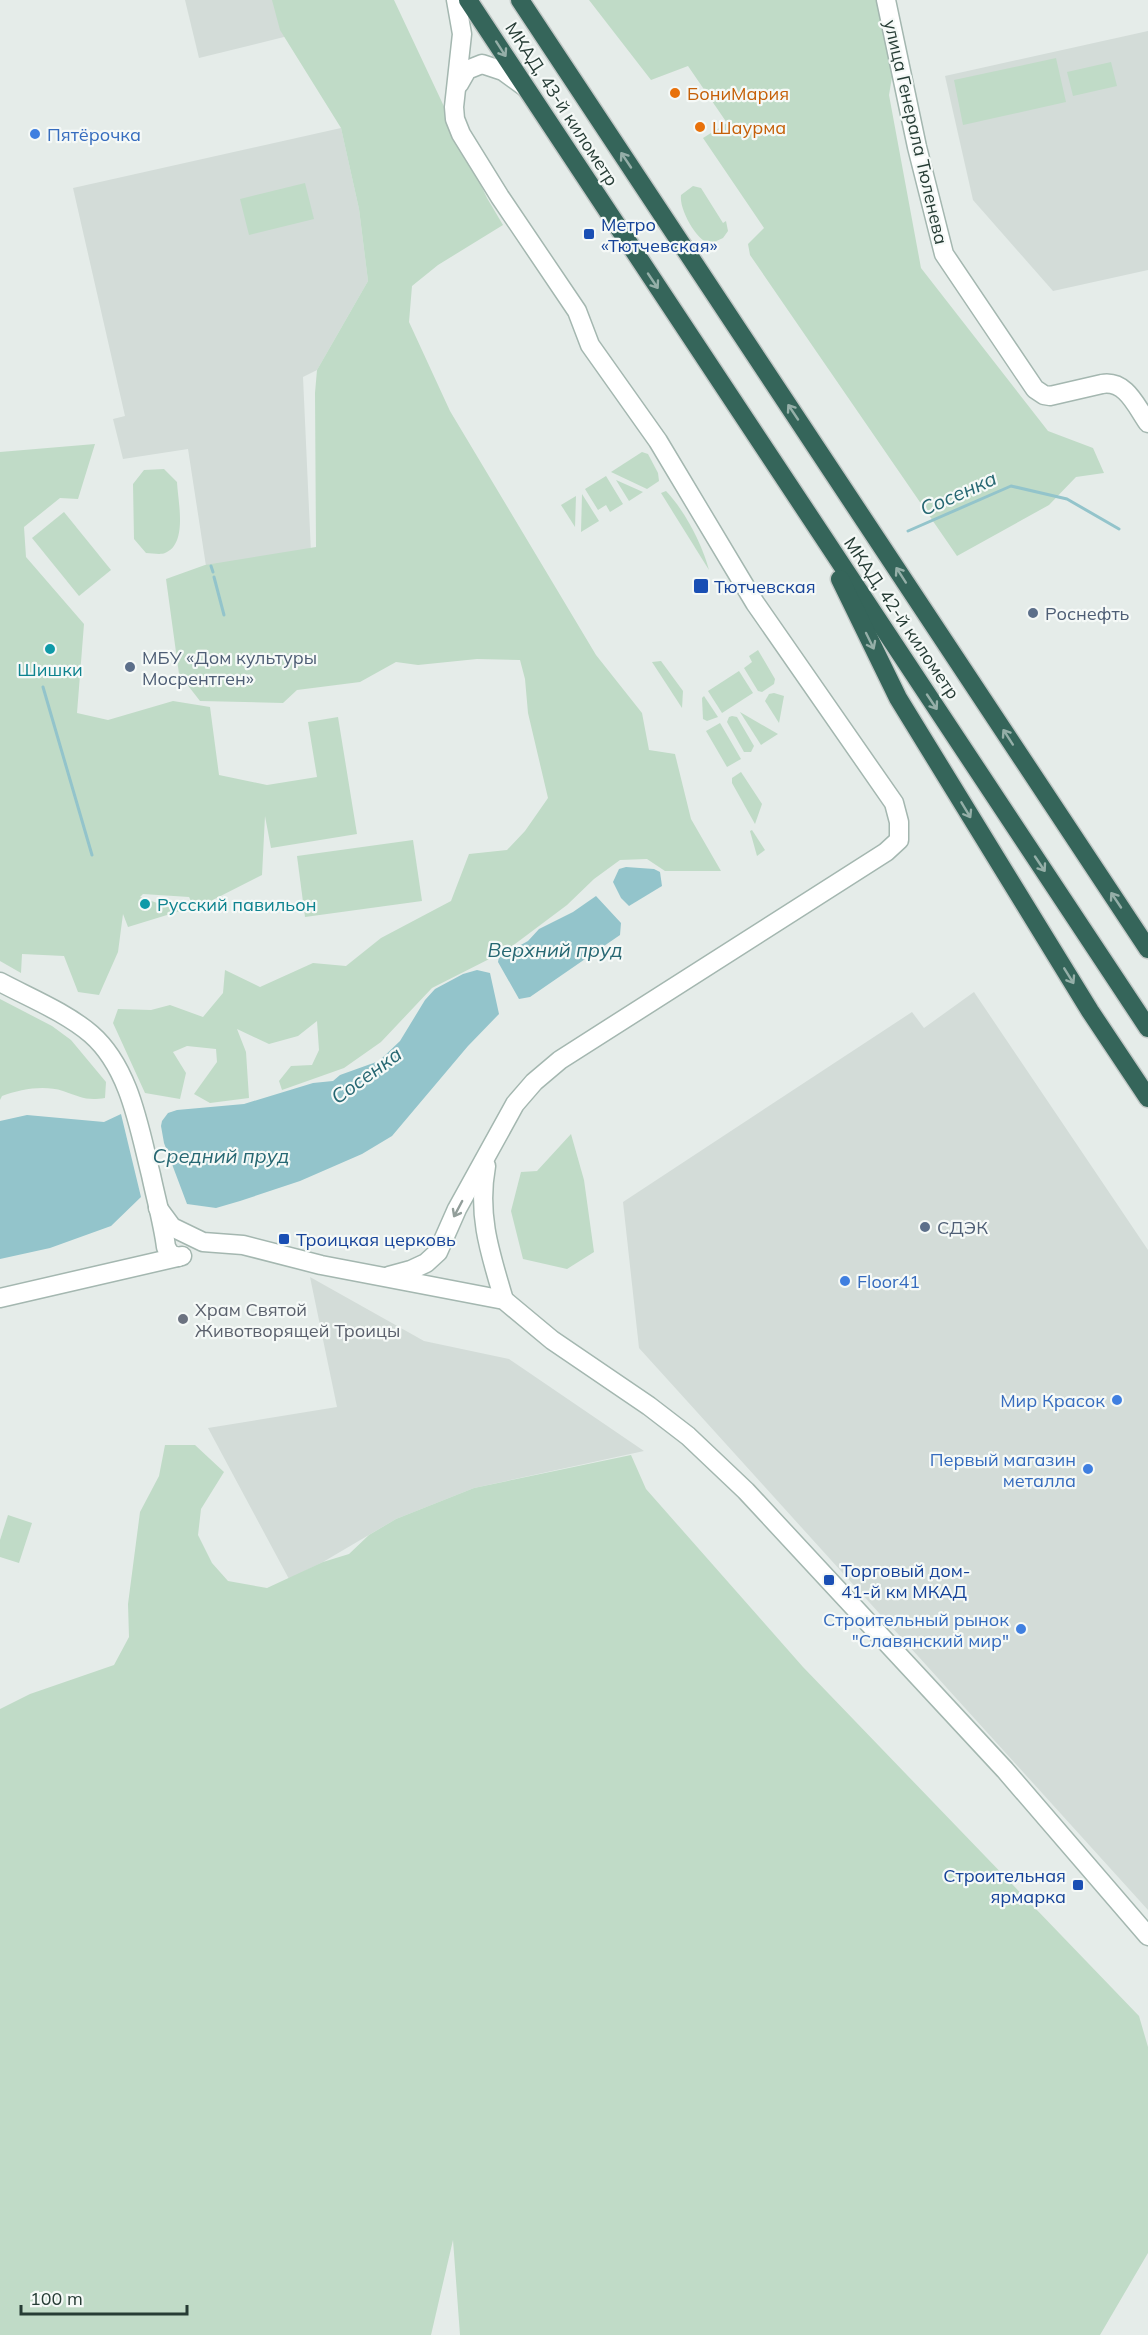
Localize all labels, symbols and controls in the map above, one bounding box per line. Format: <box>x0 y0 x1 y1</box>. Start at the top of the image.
street label: МКАД, 43-й километр <box>500 18 624 190</box>
street label: улица Генерала Тюленева <box>879 18 953 246</box>
one-way arrow <box>495 40 507 57</box>
place label: БониМария <box>687 82 789 105</box>
marker: БониМария <box>668 86 682 100</box>
place label: Шаурма <box>712 116 786 139</box>
marker: Шаурма <box>693 120 707 134</box>
place label: Пятёрочка <box>47 123 141 146</box>
marker: Пятёрочка <box>28 127 42 141</box>
one-way arrow <box>620 153 632 169</box>
place label: Метро «Тютчевская» <box>601 213 718 257</box>
marker: Метро «Тютчевская» <box>582 227 596 241</box>
one-way arrow <box>647 272 659 288</box>
one-way arrow <box>787 404 799 421</box>
water label: Сосенка <box>916 465 1000 521</box>
street label: МКАД, 42-й километр <box>839 532 965 704</box>
one-way arrow <box>895 567 907 583</box>
place label: Тютчевская <box>714 575 816 598</box>
marker: Тютчевская <box>692 577 710 595</box>
place label: Роснефть <box>1045 602 1130 625</box>
marker: Роснефть <box>1026 606 1040 620</box>
one-way arrow <box>864 631 876 649</box>
marker: Шишки <box>43 642 57 656</box>
place label: МБУ «Дом культуры Мосрентген» <box>142 646 317 690</box>
place label: Шишки <box>17 658 83 681</box>
marker: МБУ «Дом культуры Мосрентген» <box>123 660 137 674</box>
one-way arrow <box>926 693 938 710</box>
one-way arrow <box>1002 730 1014 746</box>
one-way arrow <box>960 801 972 818</box>
one-way arrow <box>1034 856 1046 872</box>
one-way arrow <box>1110 892 1122 909</box>
place label: Русский павильон <box>157 893 316 916</box>
marker: Русский павильон <box>138 897 152 911</box>
water label: Верхний пруд <box>487 937 623 962</box>
one-way arrow <box>1063 967 1075 984</box>
water label: Сосенка <box>326 1041 406 1109</box>
water label: Средний пруд <box>153 1143 289 1168</box>
one-way arrow <box>452 1200 464 1217</box>
place label: СДЭК <box>937 1216 988 1239</box>
marker: СДЭК <box>918 1220 932 1234</box>
place label: Троицкая церковь <box>296 1228 456 1251</box>
marker: Троицкая церковь <box>277 1232 291 1246</box>
place label: Floor41 <box>857 1270 920 1293</box>
marker: Floor41 <box>838 1274 852 1288</box>
place label: Храм Святой Животворящей Троицы <box>195 1298 400 1342</box>
marker: Храм Святой Животворящей Троицы <box>176 1312 190 1326</box>
place label: Мир Красок <box>1000 1389 1105 1412</box>
marker: Мир Красок <box>1110 1393 1124 1407</box>
place label: Первый магазин металла <box>930 1448 1076 1492</box>
marker: Первый магазин металла <box>1081 1462 1095 1476</box>
place label: Торговый дом- 41-й км МКАД <box>841 1559 970 1603</box>
marker: Торговый дом- 41-й км МКАД <box>822 1573 836 1587</box>
place label: Строительный рынок "Славянский мир" <box>823 1608 1009 1652</box>
marker: Строительный рынок "Славянский мир" <box>1014 1622 1028 1636</box>
place label: Строительная ярмарка <box>943 1864 1066 1908</box>
marker: Строительная ярмарка <box>1071 1878 1085 1892</box>
scale bar <box>21 2278 188 2316</box>
text: 100 m <box>30 2287 83 2310</box>

